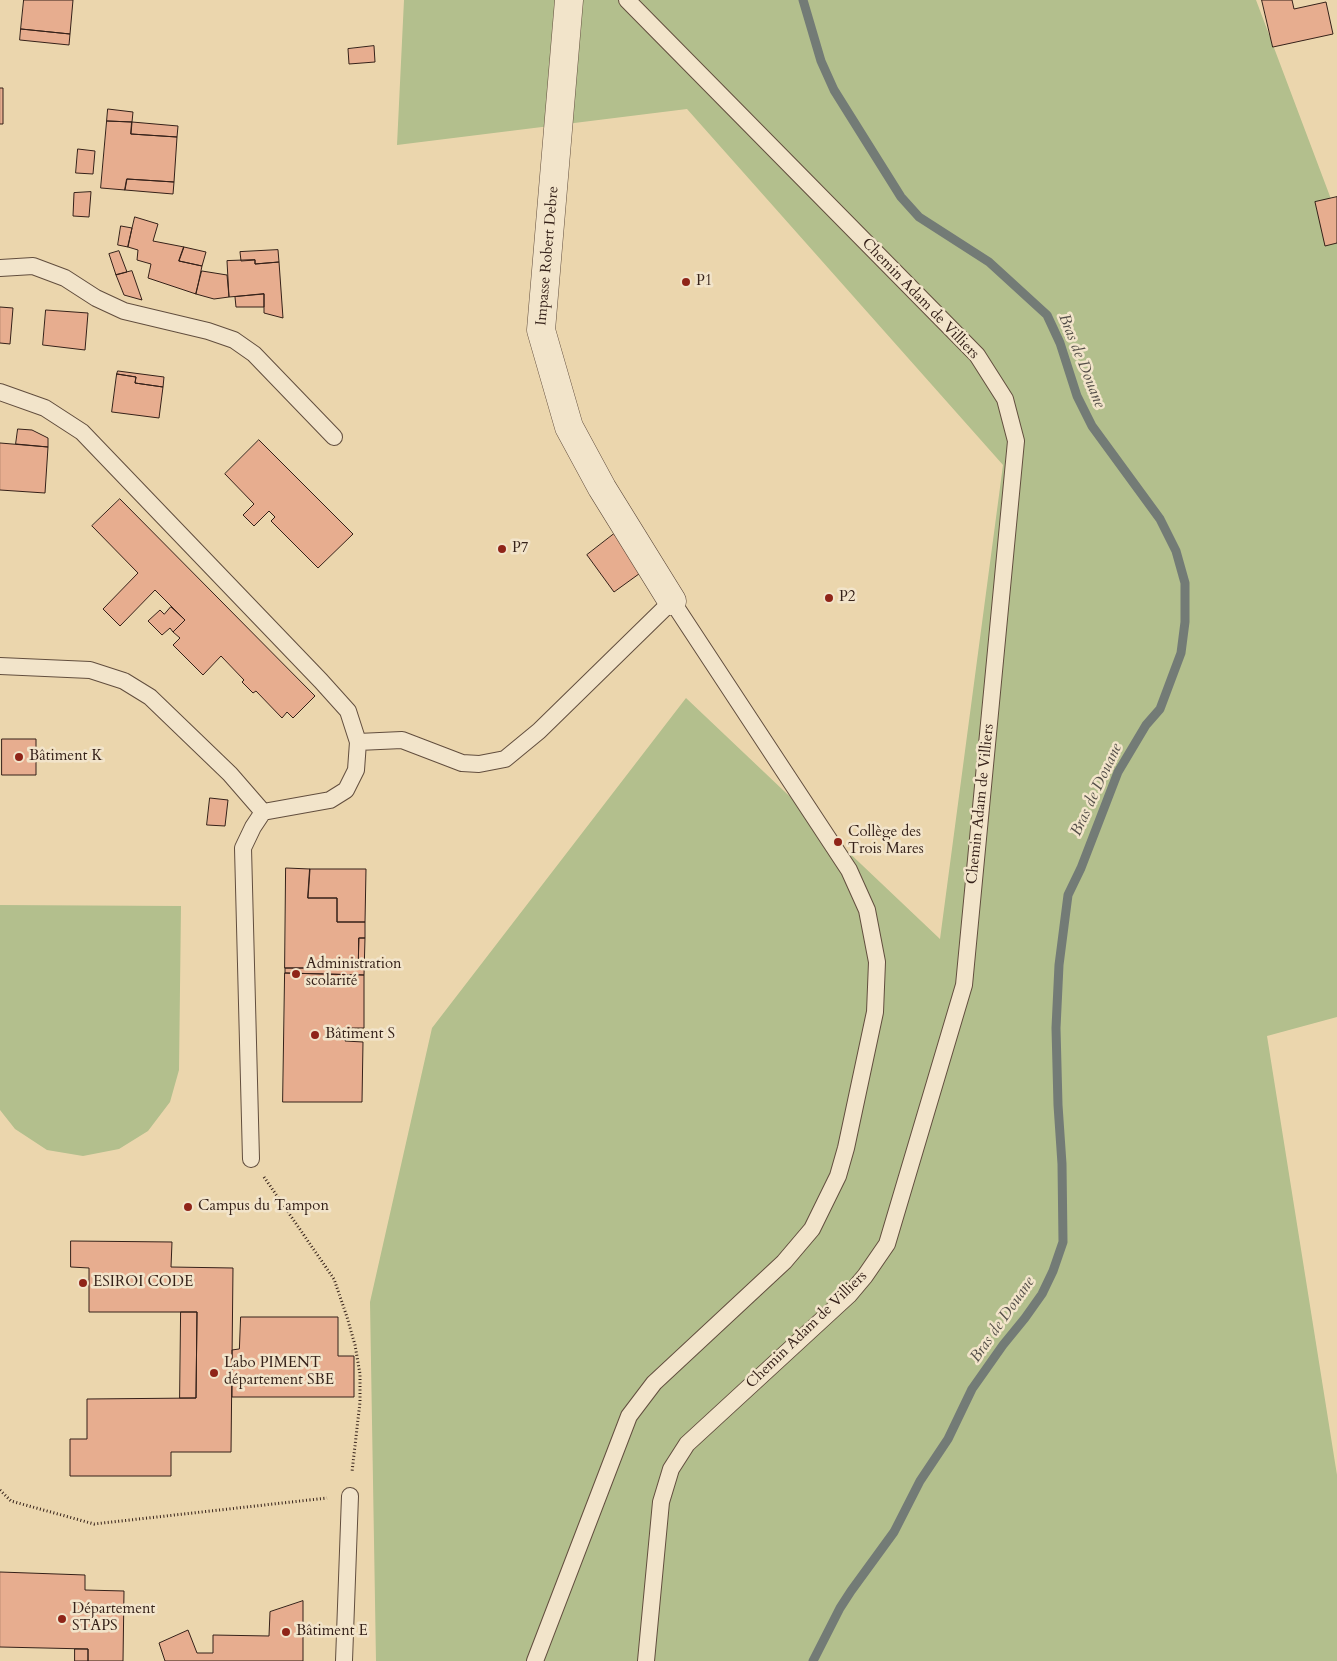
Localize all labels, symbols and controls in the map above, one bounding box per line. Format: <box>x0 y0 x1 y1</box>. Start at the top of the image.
street label: Impasse Robert Debre <box>533 185 563 327</box>
street label: Chemin Adam de Villiers <box>858 235 982 363</box>
place label: P1 <box>696 273 713 291</box>
marker: P1 <box>680 276 692 288</box>
water label: Bras de Douane <box>1053 311 1109 411</box>
place label: P7 <box>512 540 529 558</box>
marker: P7 <box>496 543 508 555</box>
place label: P2 <box>839 589 856 607</box>
marker: P2 <box>823 592 835 604</box>
street label: Chemin Adam de Villiers <box>964 723 998 885</box>
water label: Bras de Douane <box>1067 741 1127 839</box>
place label: Bâtiment K <box>29 748 103 766</box>
marker: Bâtiment K <box>13 751 25 763</box>
place label: Collège des Trois Mares <box>848 824 924 859</box>
marker: Collège des Trois Mares <box>832 836 844 848</box>
place label: Administration scolarité <box>306 956 402 991</box>
marker: Administration scolarité <box>290 968 302 980</box>
place label: Bâtiment S <box>325 1026 395 1044</box>
marker: Bâtiment S <box>309 1029 321 1041</box>
place label: Campus du Tampon <box>198 1198 329 1216</box>
marker: Campus du Tampon <box>182 1201 194 1213</box>
street label: Chemin Adam de Villiers <box>743 1268 871 1392</box>
place label: ESIROI CODE <box>93 1274 193 1292</box>
water label: Bras de Douane <box>967 1274 1039 1366</box>
marker: ESIROI CODE <box>77 1277 89 1289</box>
place label: Labo PIMENT département SBE <box>224 1355 334 1390</box>
marker: Labo PIMENT département SBE <box>208 1367 220 1379</box>
place label: Département STAPS <box>72 1601 155 1636</box>
marker: Département STAPS <box>56 1613 68 1625</box>
place label: Bâtiment E <box>296 1623 368 1641</box>
marker: Bâtiment E <box>280 1626 292 1638</box>

